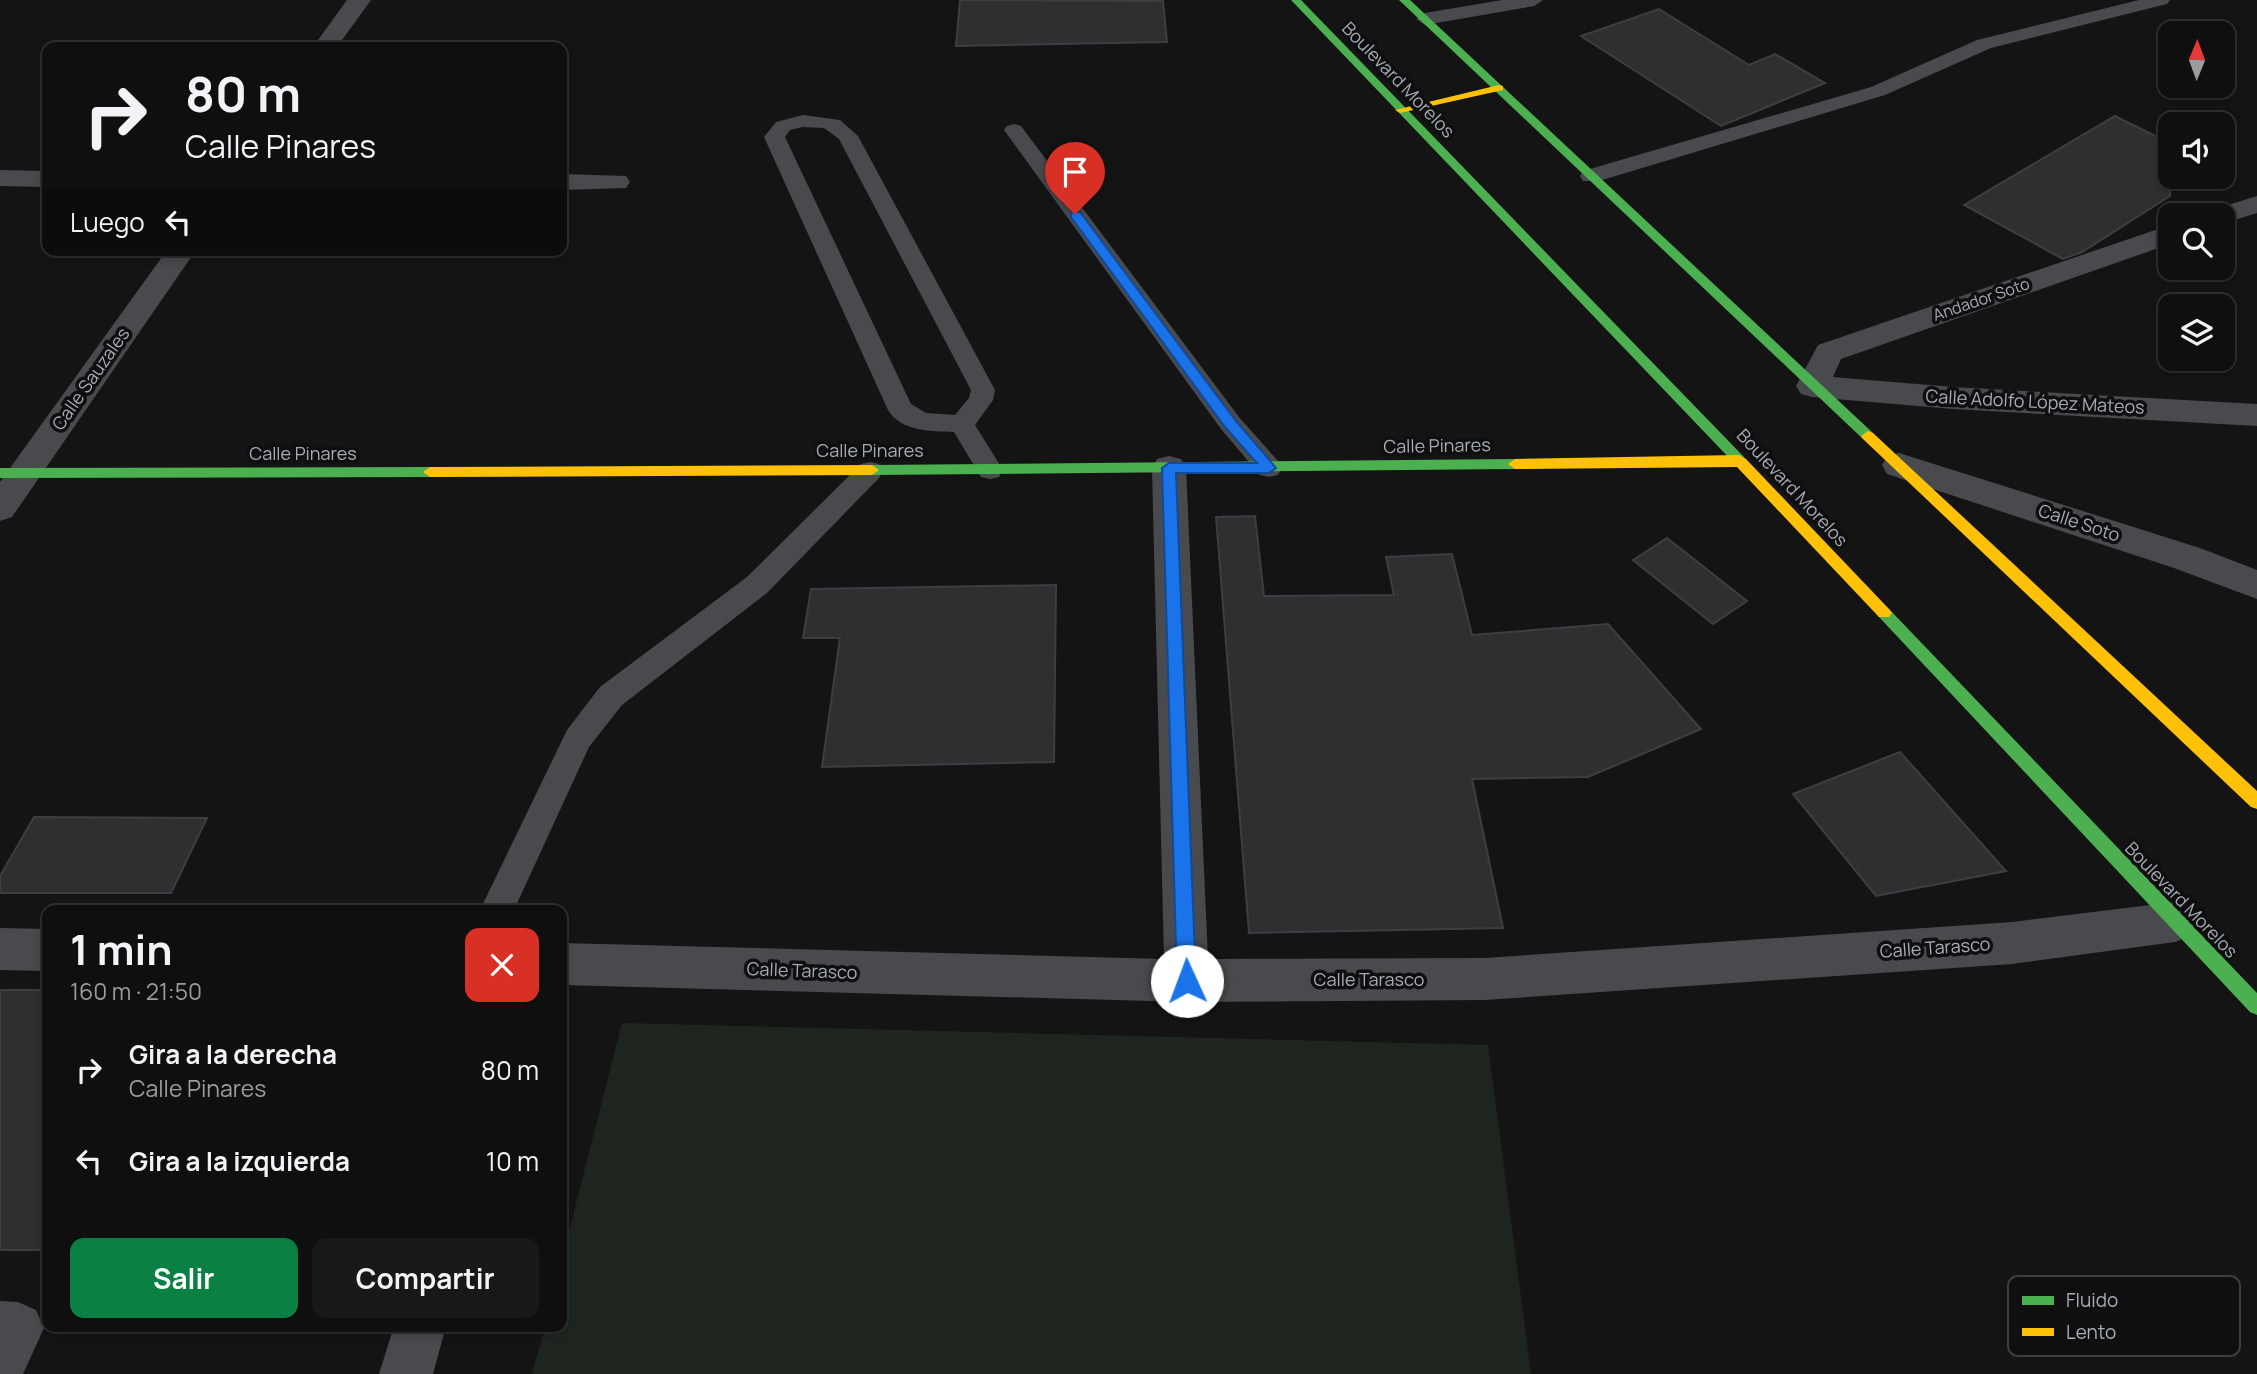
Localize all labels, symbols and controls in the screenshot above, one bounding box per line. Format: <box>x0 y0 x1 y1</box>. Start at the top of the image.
street label: Boulevard Morelos <box>1337 16 1460 143</box>
north arrow <box>2158 21 2235 98</box>
map controls <box>2158 21 2235 371</box>
text: 80 m <box>185 60 301 127</box>
icon: right <box>70 70 161 161</box>
button: sound <box>2158 112 2235 189</box>
text: Calle Pinares <box>185 124 376 168</box>
pin <box>1045 142 1105 214</box>
icon: arrive <box>1056 153 1094 191</box>
icon: left <box>159 203 197 241</box>
button: search <box>2158 203 2235 280</box>
text: Luego <box>70 204 145 240</box>
street label: Andador Soto <box>1930 272 2032 326</box>
button: layers <box>2158 294 2235 371</box>
street label: Calle Sauzales <box>46 322 135 435</box>
street label: Calle Adolfo López Mateos <box>1925 383 2145 419</box>
street label: Boulevard Morelos <box>1732 423 1854 551</box>
street label: Calle Pinares <box>1383 432 1491 458</box>
street label: Calle Pinares <box>816 438 924 462</box>
street label: Calle Pinares <box>249 441 357 465</box>
street label: Calle Soto <box>2035 498 2123 547</box>
street label: Boulevard Morelos <box>2120 836 2243 963</box>
text: 1 min <box>70 920 173 978</box>
button: close <box>465 928 539 1002</box>
street label: Calle Tarasco <box>1879 931 1991 963</box>
position arrow <box>1150 944 1224 1018</box>
street label: Calle Tarasco <box>746 956 858 984</box>
street label: Calle Tarasco <box>1314 967 1424 991</box>
text: 160 m · 21:50 <box>70 975 202 1007</box>
text: Gira a la derecha <box>129 1036 337 1072</box>
icon: right <box>70 1051 108 1089</box>
text: 80 m <box>481 1052 539 1088</box>
text: Calle Pinares <box>129 1072 266 1104</box>
icon: left <box>70 1142 108 1180</box>
text: Gira a la izquierda <box>129 1143 350 1179</box>
text: 10 m <box>486 1143 539 1179</box>
button: Salir <box>70 1238 298 1318</box>
button: Compartir <box>312 1238 539 1318</box>
legend <box>2008 1276 2240 1356</box>
text: Fluido <box>2066 1287 2118 1313</box>
text: Lento <box>2066 1319 2116 1345</box>

